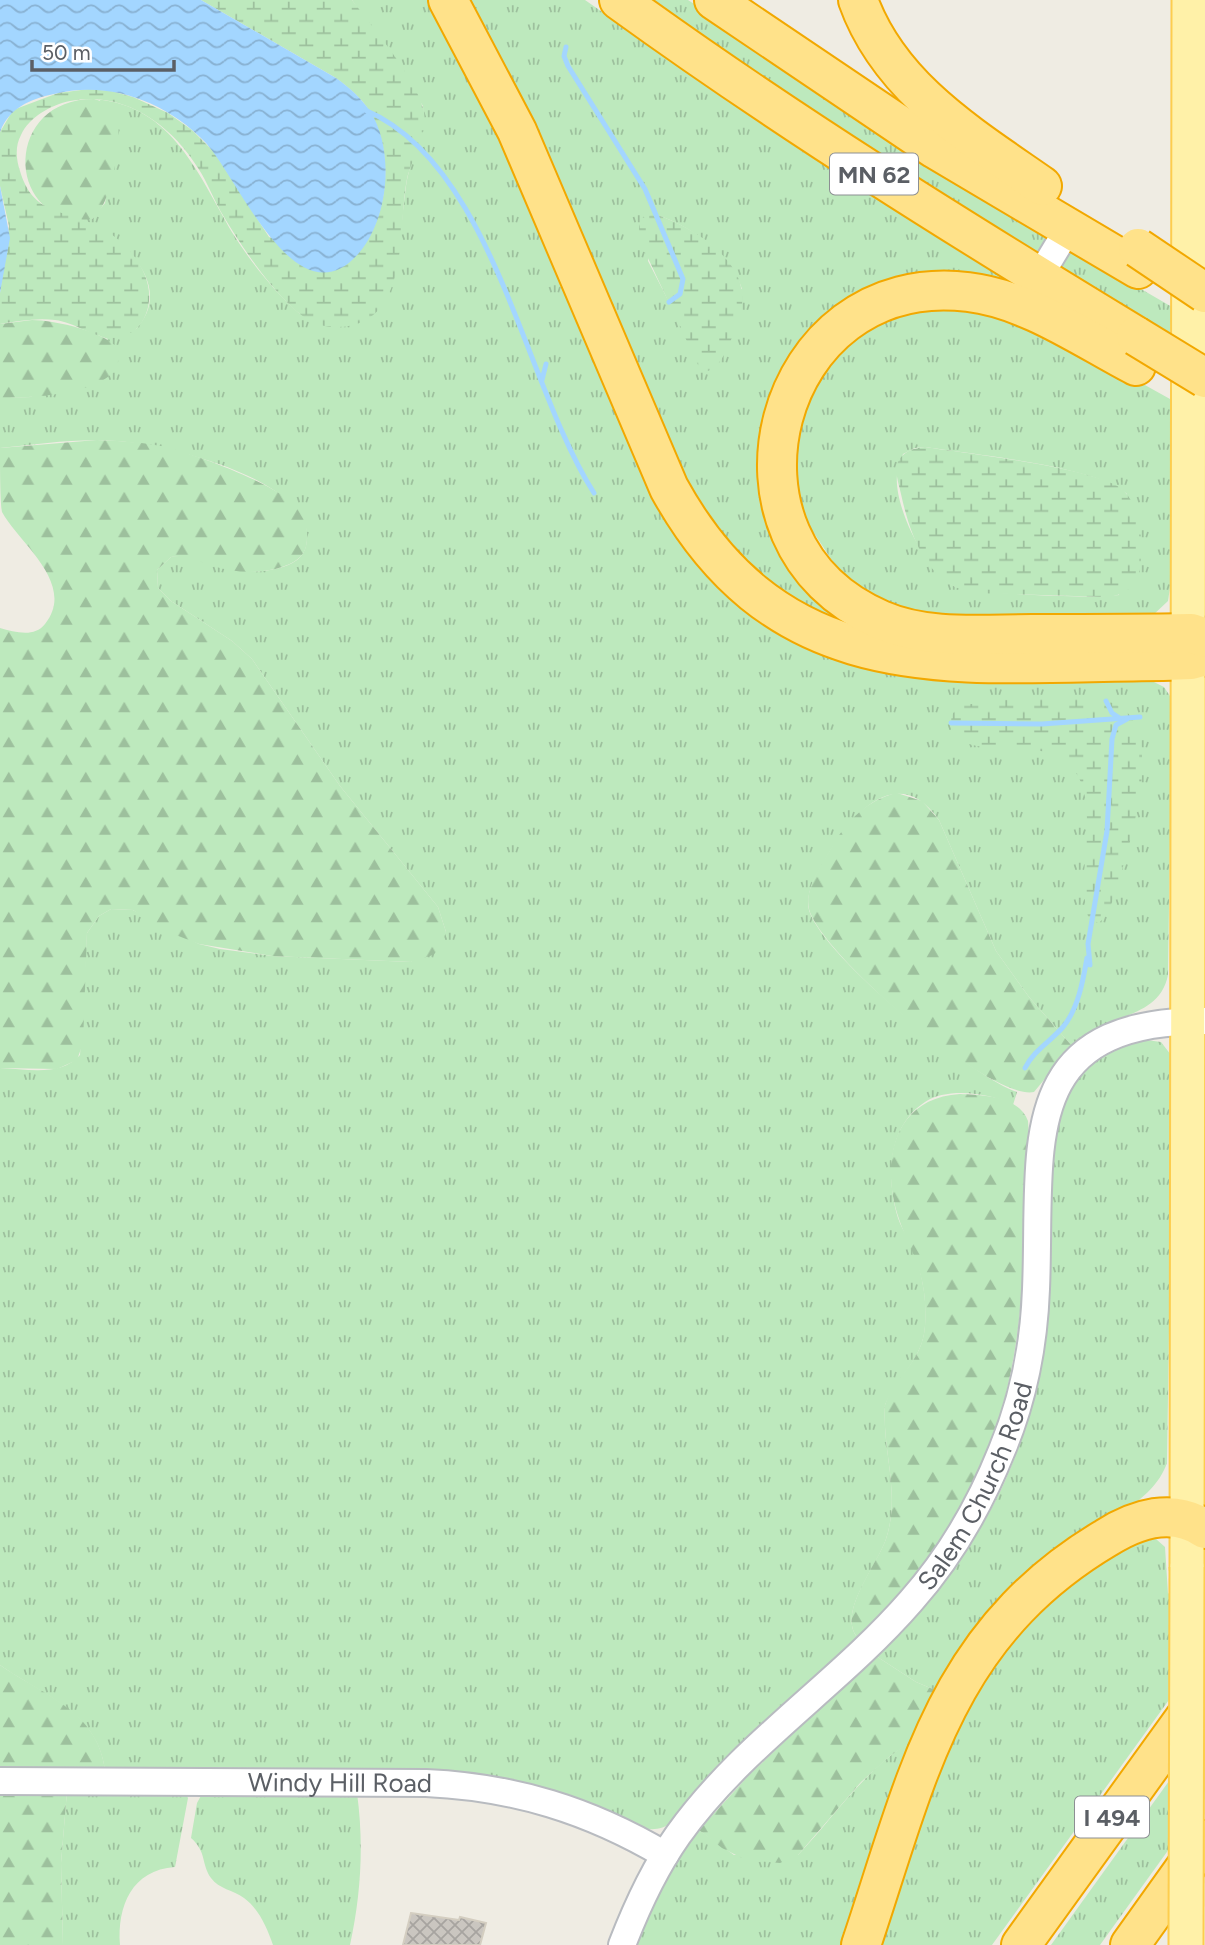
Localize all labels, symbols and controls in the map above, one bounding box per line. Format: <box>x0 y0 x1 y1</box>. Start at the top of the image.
scale bar <box>32 28 173 72</box>
text: 50 m <box>42 40 91 65</box>
road number: MN 62 <box>830 154 918 194</box>
street label: Salem Church Road <box>911 1379 1039 1597</box>
street label: Windy Hill Road <box>248 1766 432 1799</box>
road number: I 494 <box>1075 1796 1149 1838</box>

